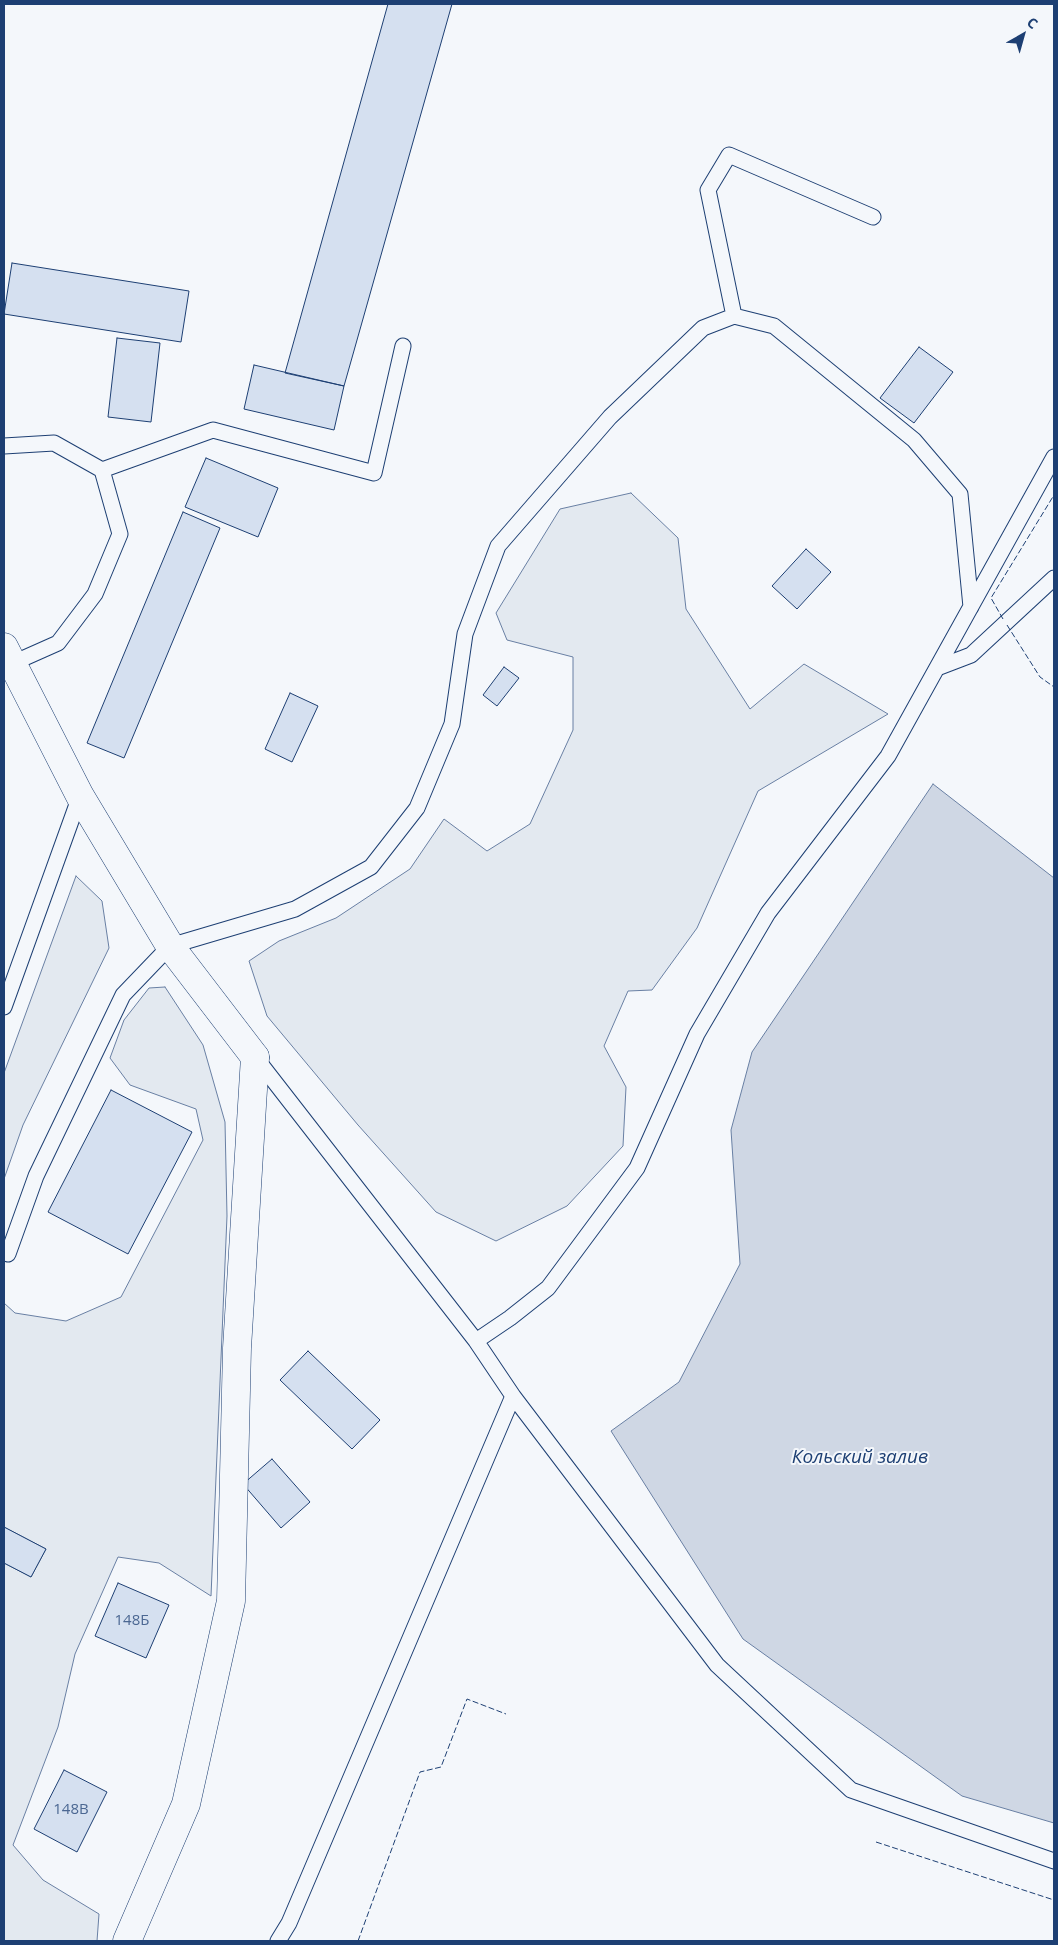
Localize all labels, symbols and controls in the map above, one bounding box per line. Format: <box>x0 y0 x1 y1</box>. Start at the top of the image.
north arrow <box>998 10 1048 60</box>
text: С <box>1023 13 1042 33</box>
water label: Кольский залив <box>792 1447 928 1469</box>
house number: 148Б <box>115 1612 149 1630</box>
house number: 148В <box>53 1801 89 1819</box>

